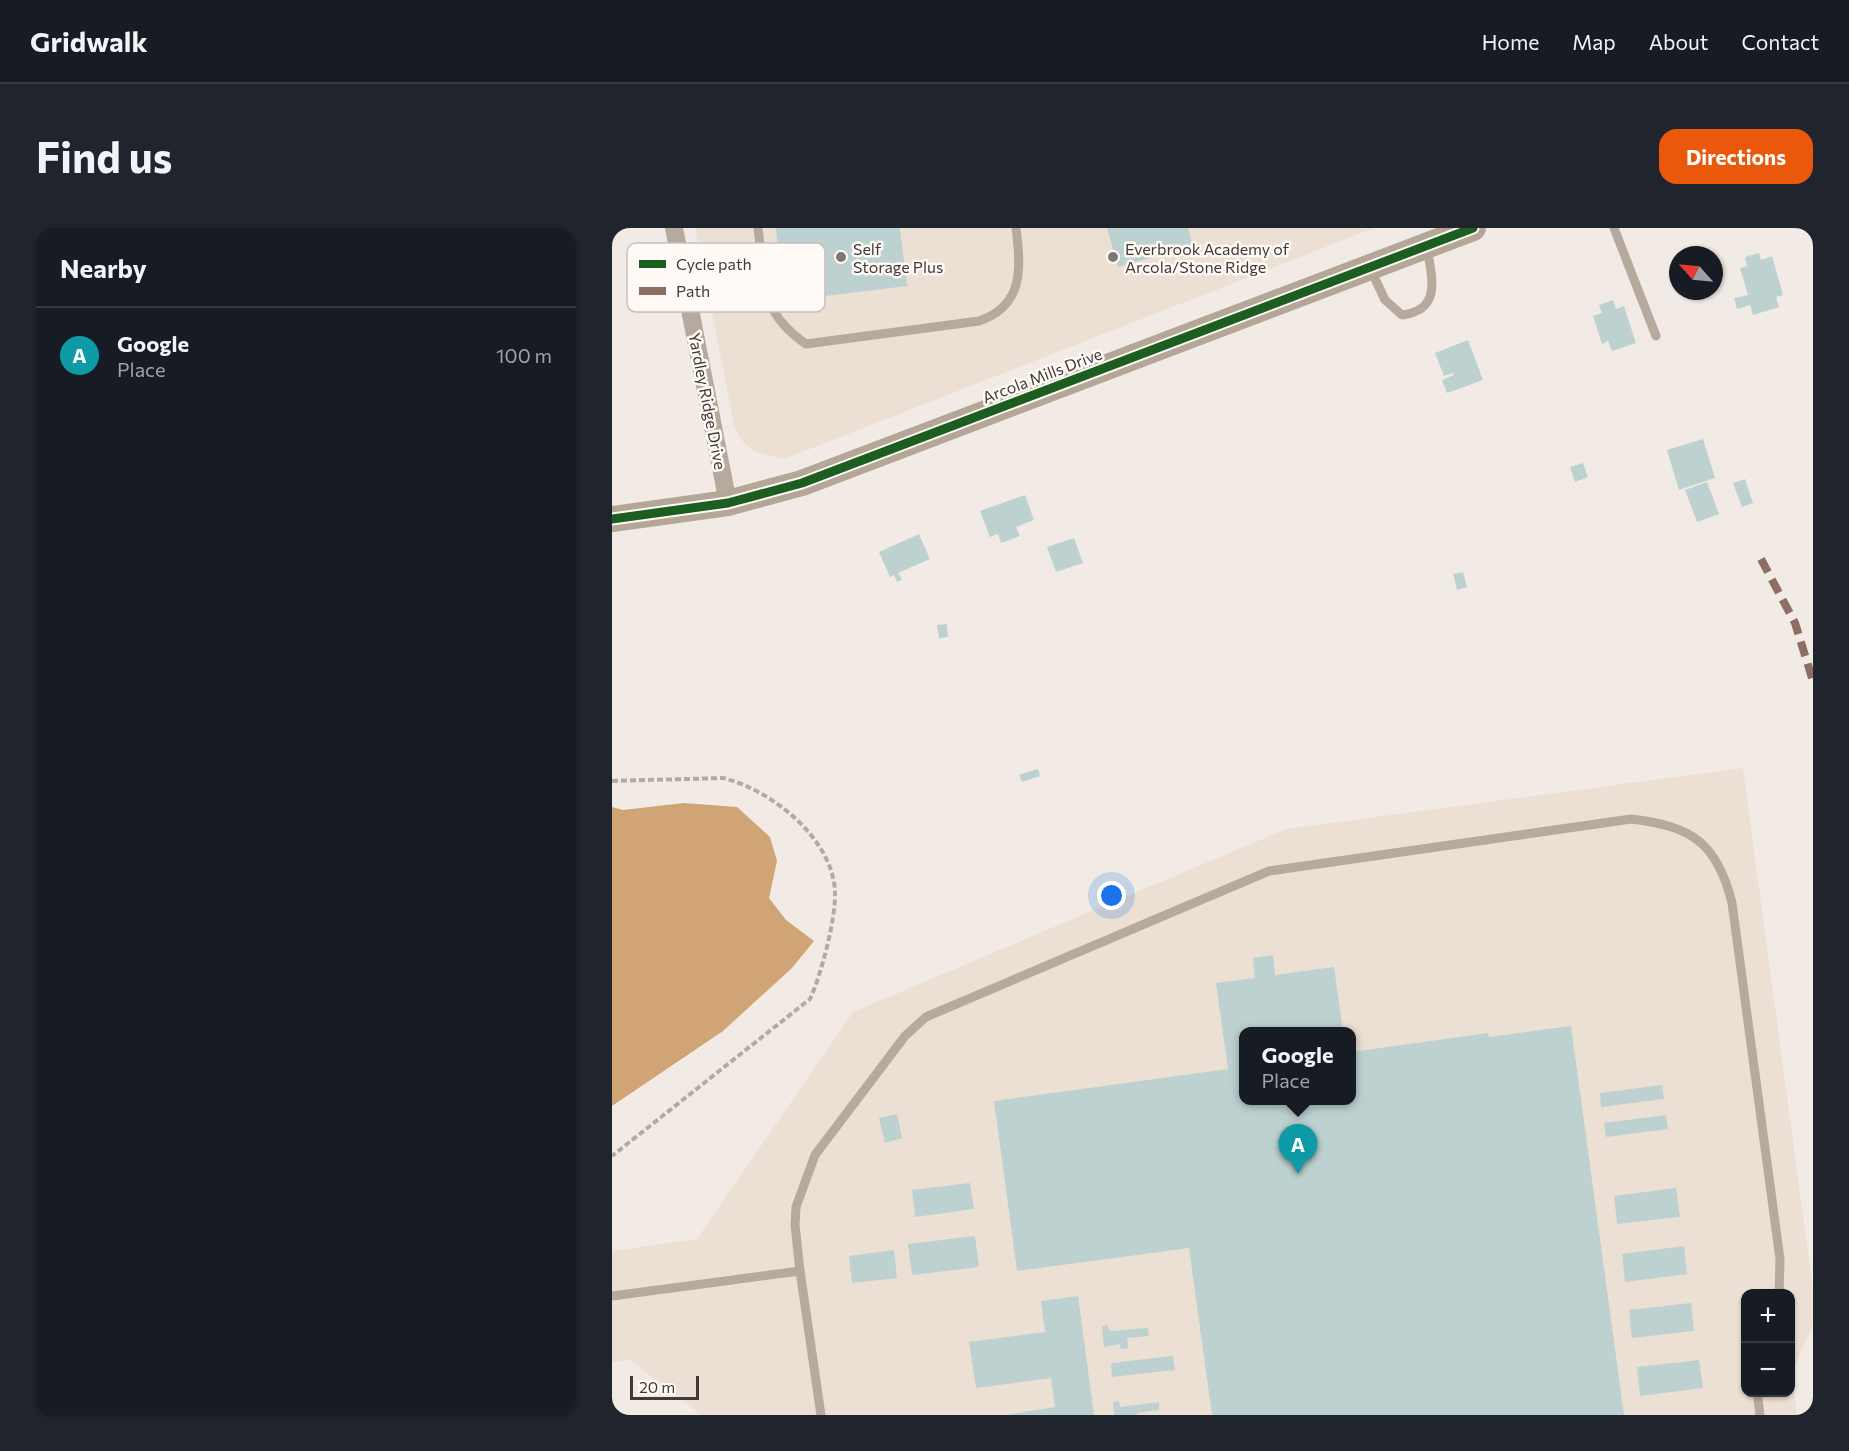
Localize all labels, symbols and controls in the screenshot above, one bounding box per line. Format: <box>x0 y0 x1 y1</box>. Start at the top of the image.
text: Gridwalk <box>30 24 148 58</box>
text: Home <box>1482 29 1539 54</box>
text: Map <box>1572 29 1616 54</box>
text: About <box>1649 29 1708 54</box>
text: Contact <box>1741 29 1819 54</box>
button: Directions <box>1659 129 1813 184</box>
text: Find us <box>36 130 172 182</box>
place label: Self Storage Plus <box>853 239 943 276</box>
place label: Everbrook Academy of Arcola/Stone Ridge <box>1125 239 1290 276</box>
legend <box>627 243 825 312</box>
north arrow <box>1669 246 1723 300</box>
marker: Self Storage Plus <box>834 250 848 264</box>
marker: Everbrook Academy of Arcola/Stone Ridge <box>1106 250 1120 264</box>
text: Nearby <box>60 252 147 283</box>
text: Cycle path <box>676 254 752 273</box>
text: Path <box>676 281 710 300</box>
text: Google <box>117 330 189 357</box>
street label: Yardley Ridge Drive <box>685 331 731 471</box>
text: A <box>72 343 87 367</box>
text: 100 m <box>496 343 552 367</box>
street label: Arcola Mills Drive <box>979 343 1105 407</box>
text: Place <box>117 357 166 381</box>
your location <box>1097 881 1126 910</box>
popup <box>1239 1027 1356 1105</box>
text: Google <box>1262 1041 1334 1068</box>
text: Place <box>1262 1068 1310 1092</box>
pin: A <box>1278 1124 1318 1174</box>
map controls <box>1741 1289 1795 1397</box>
button: + <box>1741 1289 1795 1343</box>
button: − <box>1741 1343 1795 1397</box>
scale bar <box>630 1373 699 1400</box>
text: 20 m <box>639 1377 675 1396</box>

